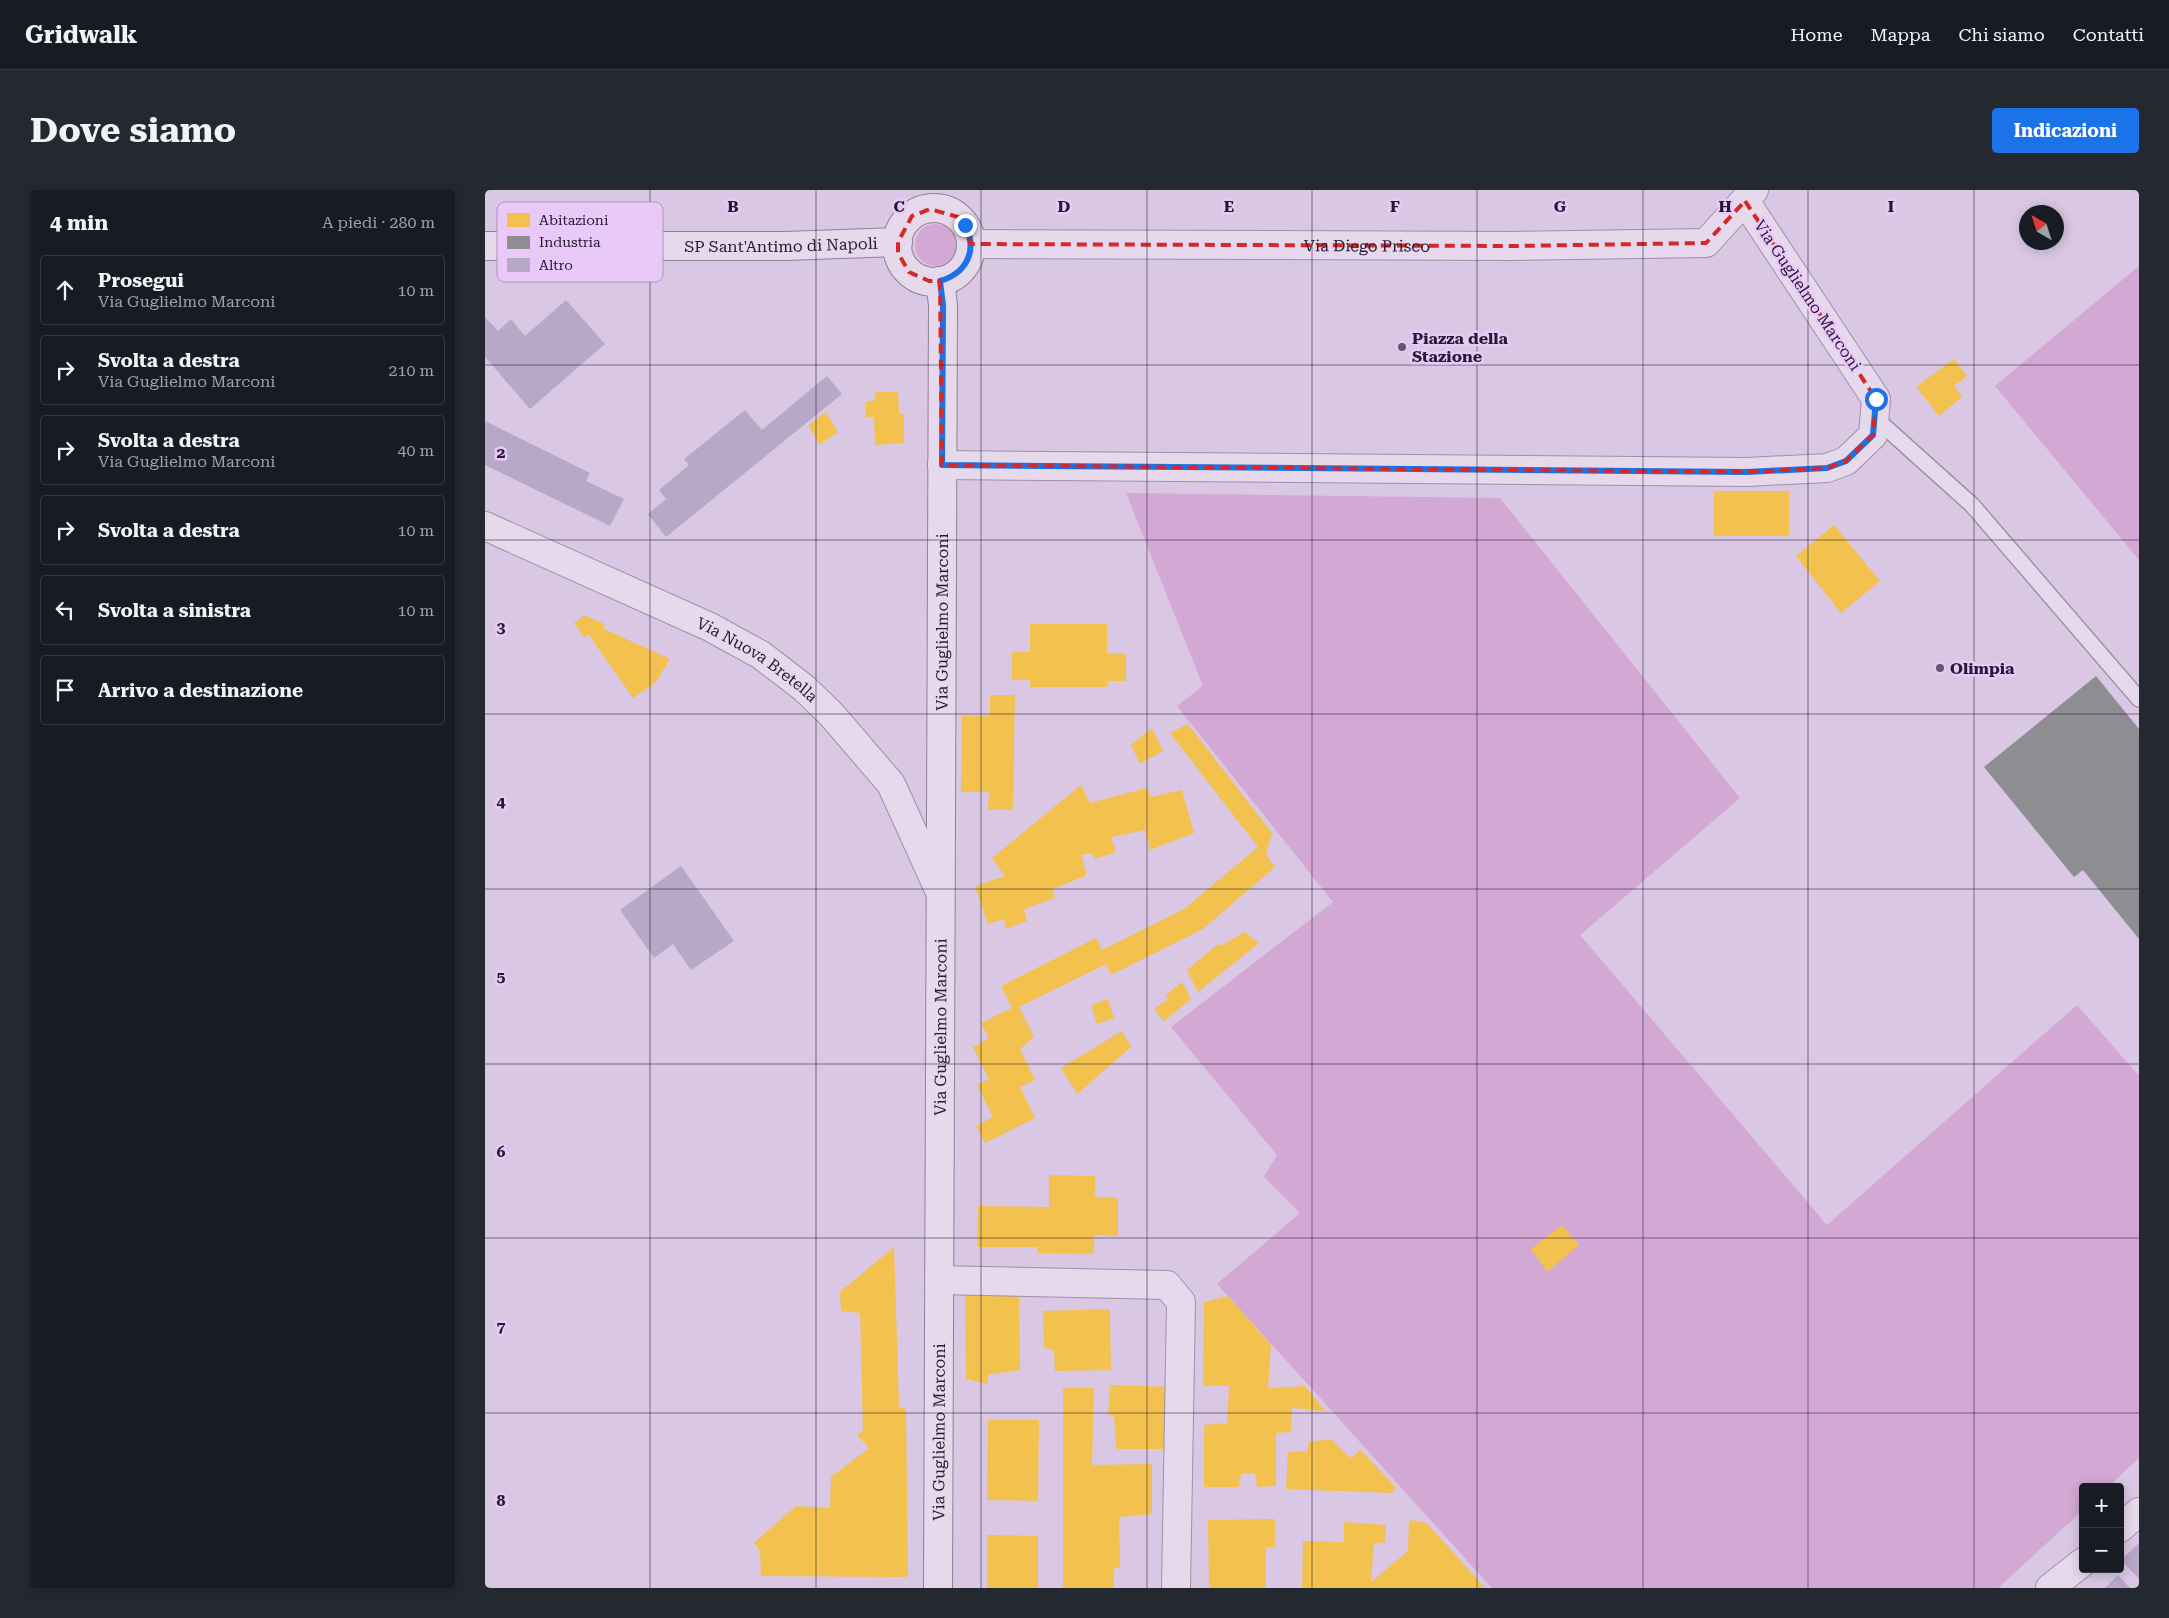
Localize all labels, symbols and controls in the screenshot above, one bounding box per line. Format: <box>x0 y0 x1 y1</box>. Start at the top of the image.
text: Gridwalk <box>25 21 137 49</box>
text: Home <box>1790 24 1843 45</box>
text: Mappa <box>1871 24 1930 45</box>
text: Chi siamo <box>1958 24 2045 45</box>
text: Contatti <box>2073 24 2144 45</box>
button: Indicazioni <box>1992 108 2139 153</box>
text: Dove siamo <box>30 110 236 151</box>
text: B <box>727 197 739 216</box>
text: C <box>893 197 905 216</box>
text: D <box>1058 197 1071 216</box>
text: E <box>1224 197 1234 216</box>
text: F <box>1390 197 1400 216</box>
text: G <box>1554 197 1567 216</box>
text: H <box>1718 197 1732 216</box>
text: I <box>1888 197 1894 216</box>
legend <box>497 202 663 282</box>
north arrow <box>2019 205 2064 250</box>
text: 4 min <box>50 211 108 235</box>
text: Abitazioni <box>539 212 609 228</box>
text: A piedi · 280 m <box>322 213 435 232</box>
route end <box>954 214 977 237</box>
street label: Via Guglielmo Marconi <box>1750 216 1865 374</box>
text: Industria <box>539 234 601 250</box>
street label: SP Sant'Antimo di Napoli <box>684 234 878 256</box>
street label: Via Diego Prisco <box>1304 236 1430 256</box>
text: Altro <box>539 257 573 273</box>
text: Prosegui <box>98 269 184 292</box>
icon: ahead <box>51 276 79 304</box>
text: 10 m <box>397 281 434 300</box>
text: Via Guglielmo Marconi <box>98 292 275 311</box>
place label: Piazza della Stazione <box>1412 329 1509 366</box>
marker: Piazza della Stazione <box>1396 341 1408 353</box>
text: Svolta a destra <box>98 349 240 372</box>
icon: right <box>51 356 79 384</box>
text: 210 m <box>388 361 434 380</box>
text: Via Guglielmo Marconi <box>98 372 275 391</box>
route start <box>1865 388 1888 411</box>
text: Svolta a destra <box>98 429 240 452</box>
icon: right <box>51 436 79 464</box>
text: 40 m <box>397 441 434 460</box>
text: 2 <box>497 443 506 462</box>
text: Via Guglielmo Marconi <box>98 452 275 471</box>
icon: right <box>51 516 79 544</box>
text: Svolta a destra <box>98 519 240 542</box>
text: 10 m <box>397 521 434 540</box>
street label: Via Guglielmo Marconi <box>932 533 952 711</box>
icon: left <box>51 596 79 624</box>
text: Svolta a sinistra <box>98 599 251 622</box>
text: 10 m <box>397 601 434 620</box>
street label: Via Nuova Bretella <box>694 613 822 706</box>
text: 3 <box>497 618 506 637</box>
place label: Olimpia <box>1950 659 2015 678</box>
marker: Olimpia <box>1934 662 1946 674</box>
icon: arrive <box>51 676 79 704</box>
text: Arrivo a destinazione <box>98 679 303 702</box>
text: 4 <box>497 792 506 811</box>
street label: Via Guglielmo Marconi <box>931 938 951 1116</box>
text: 5 <box>497 967 506 986</box>
text: 6 <box>497 1142 506 1161</box>
text: 7 <box>497 1317 506 1336</box>
street label: Via Guglielmo Marconi <box>929 1343 949 1521</box>
map controls <box>2079 1483 2124 1573</box>
button: + <box>2079 1483 2124 1528</box>
text: 8 <box>497 1491 506 1510</box>
button: − <box>2079 1528 2124 1573</box>

